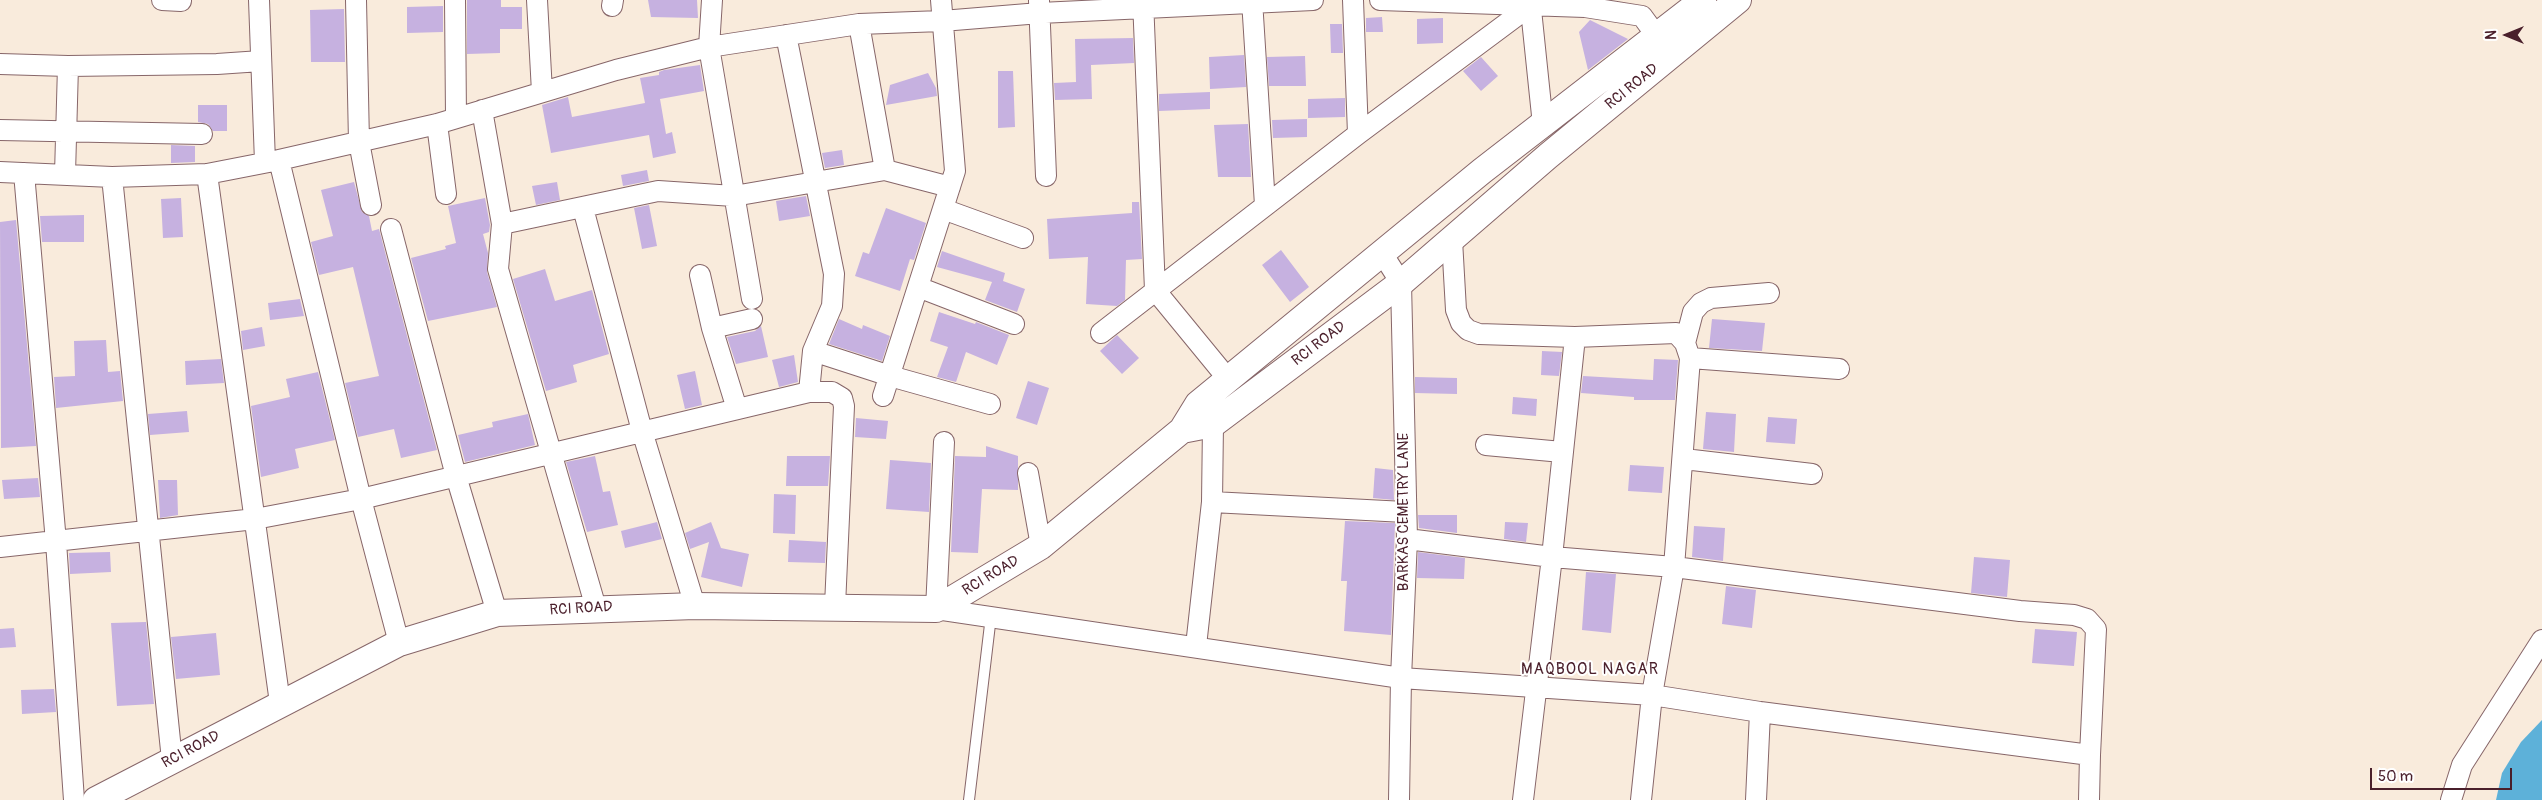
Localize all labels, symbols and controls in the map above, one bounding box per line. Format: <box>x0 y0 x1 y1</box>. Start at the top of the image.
north arrow <box>2482 10 2532 60</box>
text: N <box>2483 30 2500 40</box>
street label: RCI ROAD <box>1602 60 1662 114</box>
street label: RCI ROAD <box>1289 318 1349 370</box>
street label: BARKAS CEMETRY LANE <box>1395 433 1413 591</box>
street label: RCI ROAD <box>959 552 1023 600</box>
street label: RCI ROAD <box>549 598 613 620</box>
district label: MAQBOOL NAGAR <box>1519 660 1661 680</box>
street label: RCI ROAD <box>159 727 223 773</box>
scale bar <box>2372 758 2514 790</box>
text: 50 m <box>2378 767 2413 786</box>

